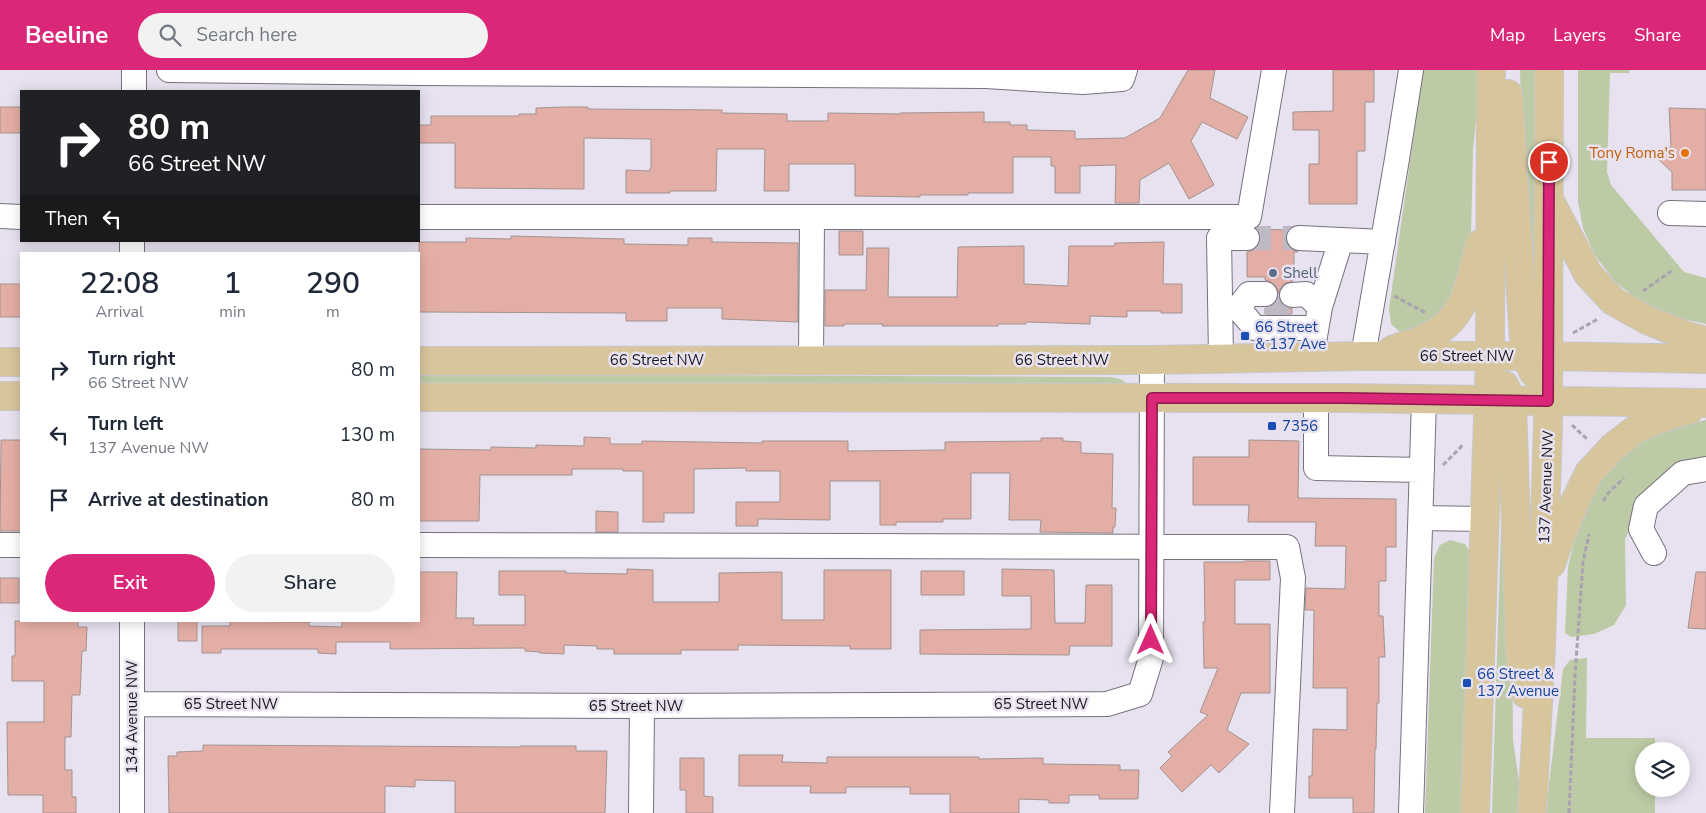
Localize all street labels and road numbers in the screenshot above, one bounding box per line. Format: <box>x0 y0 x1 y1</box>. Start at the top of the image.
street label: 66 Street NW <box>1420 346 1515 366</box>
street label: 66 Street NW <box>610 350 705 370</box>
street label: 66 Street NW <box>1015 350 1110 370</box>
street label: 137 Avenue NW <box>1534 430 1558 544</box>
street label: 134 Avenue NW <box>122 660 142 774</box>
street label: 65 Street NW <box>184 694 279 714</box>
street label: 65 Street NW <box>994 694 1089 714</box>
street label: 65 Street NW <box>589 696 684 716</box>

